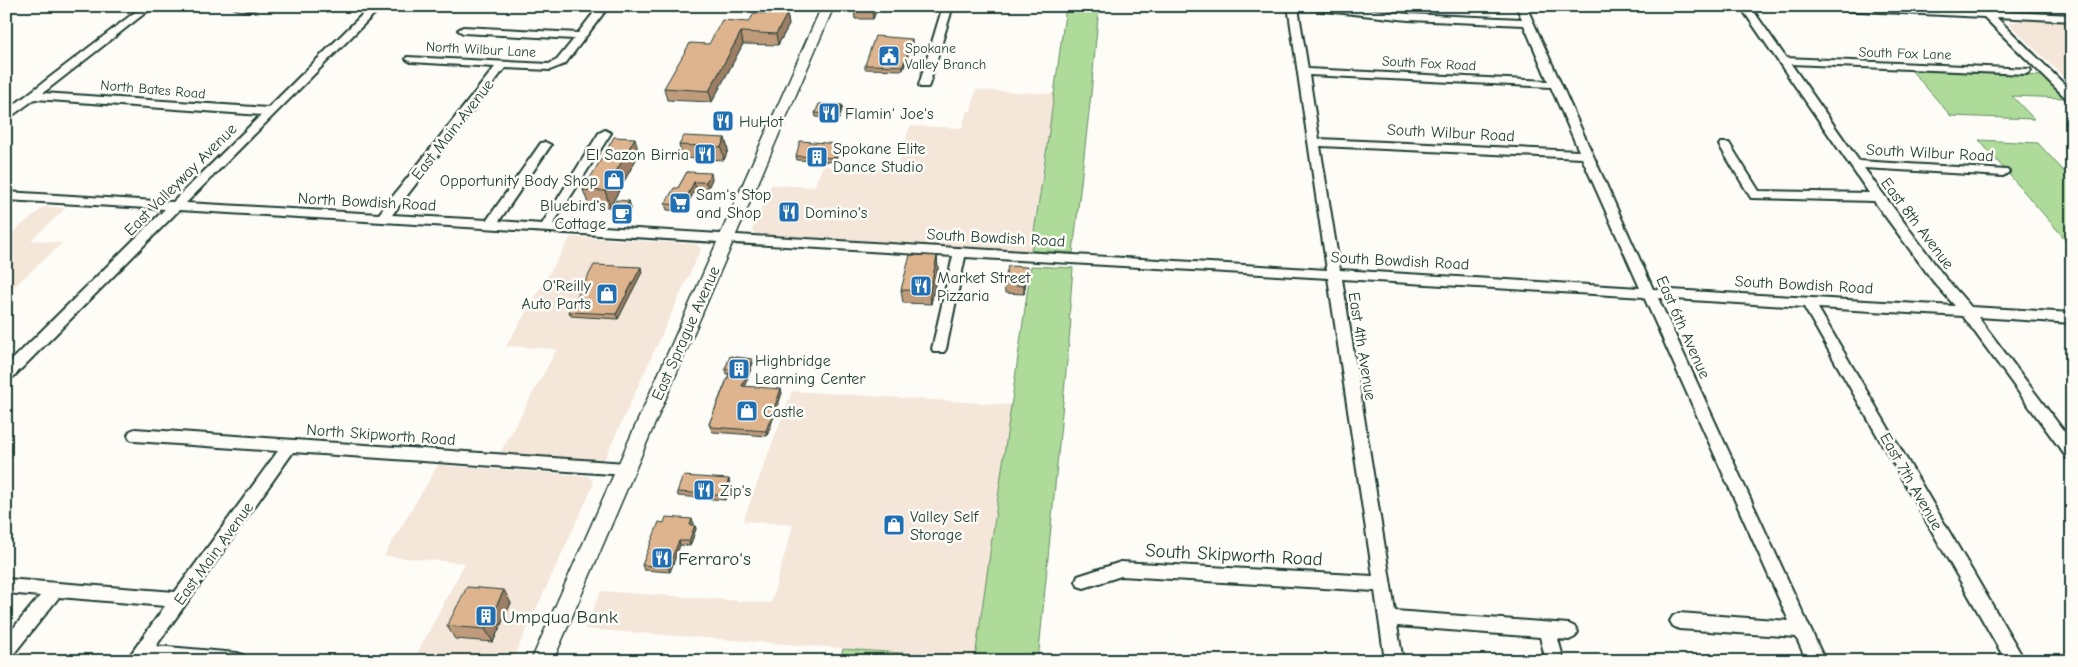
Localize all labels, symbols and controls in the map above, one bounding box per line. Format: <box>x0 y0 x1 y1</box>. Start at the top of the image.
street label: North Wilbur Lane <box>425 38 537 61</box>
place label: Spokane Valley Branch <box>905 40 986 73</box>
street label: South Fox Lane <box>1858 43 1952 64</box>
public building icon: Spokane Valley Branch <box>877 44 901 68</box>
street label: South Fox Road <box>1381 53 1477 74</box>
street label: North Bates Road <box>100 76 206 103</box>
street label: East Main Avenue <box>408 76 498 184</box>
restaurant icon: Flamin' Joe's <box>817 101 841 125</box>
place label: Flamin' Joe's <box>845 105 934 123</box>
restaurant icon: HuHot <box>711 109 735 133</box>
place label: HuHot <box>739 113 784 131</box>
street label: East Valleyway Avenue <box>121 120 241 240</box>
street label: South Wilbur Road <box>1387 121 1515 145</box>
place label: Spokane Elite Dance Studio <box>833 140 926 176</box>
street label: South Wilbur Road <box>1866 141 1994 165</box>
restaurant icon: El Sazon Birria <box>693 142 717 166</box>
building icon: Spokane Elite Dance Studio <box>805 145 829 169</box>
place label: El Sazon Birria <box>586 146 689 164</box>
shop icon: Opportunity Body Shop <box>602 168 626 192</box>
place label: Opportunity Body Shop <box>440 172 598 190</box>
street label: East 8th Avenue <box>1877 174 1957 273</box>
place label: Sam's Stop and Shop <box>696 186 771 222</box>
street label: North Bowdish Road <box>297 189 437 215</box>
supermarket icon: Sam's Stop and Shop <box>668 191 692 215</box>
place label: Bluebird's Cottage <box>540 197 606 233</box>
restaurant icon: Domino's <box>777 200 801 224</box>
cafe icon: Bluebird's Cottage <box>610 202 634 226</box>
place label: Domino's <box>805 204 868 222</box>
street label: South Bowdish Road <box>926 225 1066 251</box>
street label: South Bowdish Road <box>1330 248 1470 274</box>
street label: East Sprague Avenue <box>648 264 724 403</box>
place label: Market Street Pizzaria <box>937 269 1031 305</box>
street label: South Bowdish Road <box>1734 272 1874 298</box>
street label: East 6th Avenue <box>1652 273 1714 381</box>
restaurant icon: Market Street Pizzaria <box>909 274 933 298</box>
place label: O'Reilly Auto Parts <box>521 277 592 313</box>
shop icon: O'Reilly Auto Parts <box>595 282 619 306</box>
street label: East 4th Avenue <box>1345 291 1379 402</box>
place label: Highbridge Learning Center <box>755 352 866 388</box>
building icon: Highbridge Learning Center <box>727 357 751 381</box>
shop icon: Castle <box>735 399 759 423</box>
place label: Castle <box>763 403 804 421</box>
street label: North Skipworth Road <box>306 421 456 449</box>
street label: East 7th Avenue <box>1876 430 1946 533</box>
restaurant icon: Zip's <box>692 478 716 502</box>
place label: Zip's <box>720 482 752 500</box>
street label: East Main Avenue <box>170 499 257 609</box>
place label: Valley Self Storage <box>910 508 980 544</box>
shop icon: Valley Self Storage <box>882 513 906 537</box>
street label: South Skipworth Road <box>1145 539 1323 571</box>
restaurant icon: Ferraro's <box>650 546 674 570</box>
place label: Ferraro's <box>678 548 751 570</box>
building icon: Umpqua Bank <box>474 604 498 628</box>
place label: Umpqua Bank <box>502 606 619 628</box>

